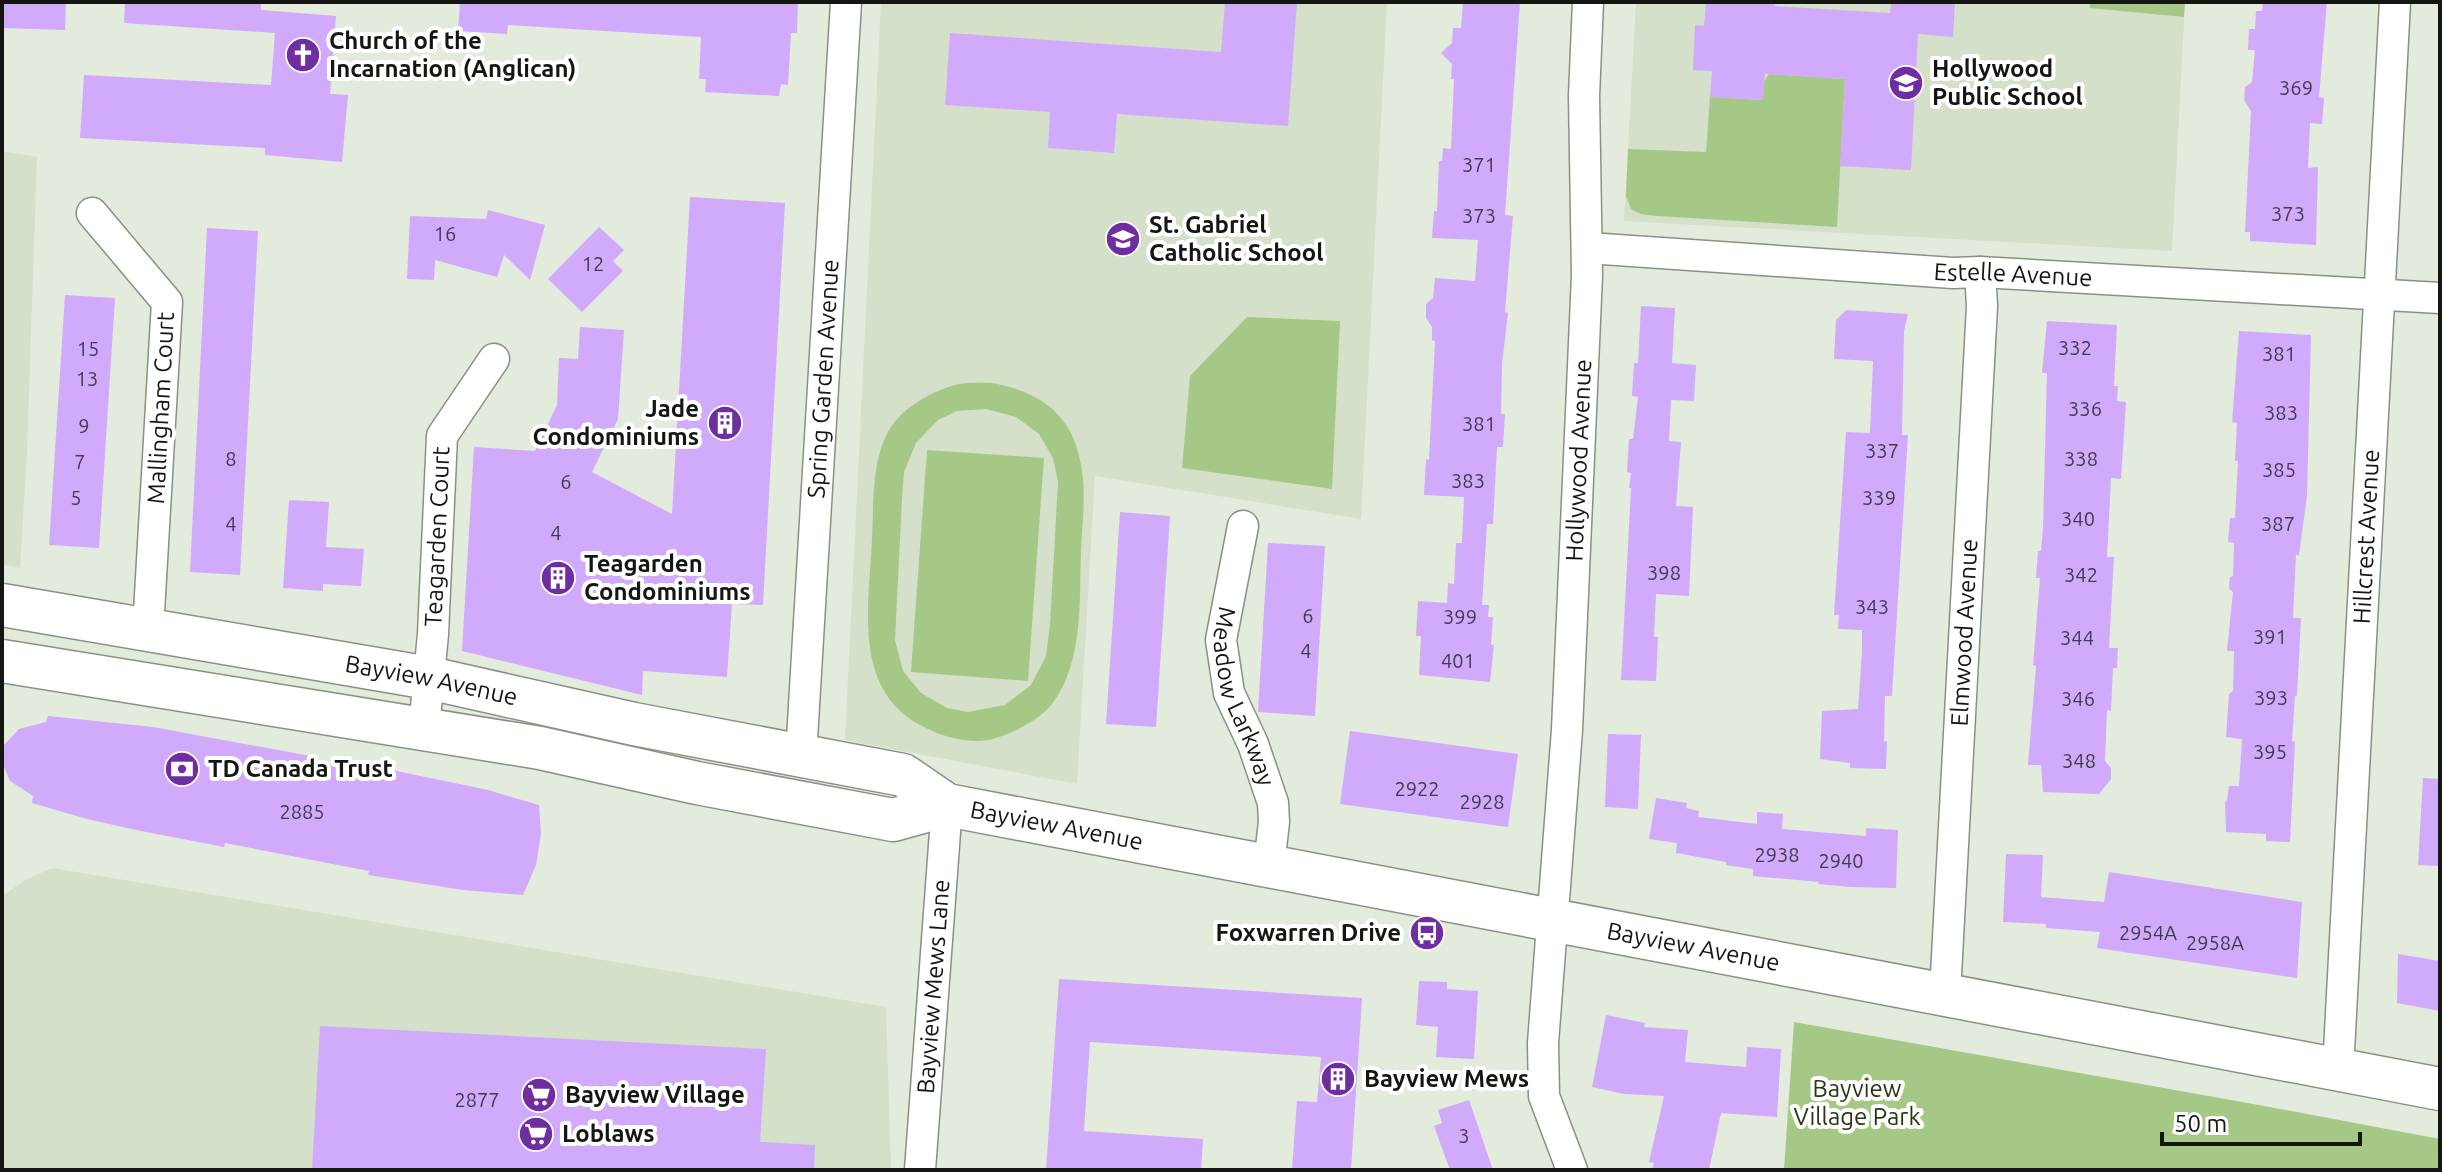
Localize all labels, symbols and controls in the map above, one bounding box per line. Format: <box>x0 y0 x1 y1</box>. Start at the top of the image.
place label: Church of the Incarnation (Anglican) <box>329 27 576 82</box>
church icon: Church of the Incarnation (Anglican) <box>284 36 322 74</box>
place label: Hollywood Public School <box>1932 55 2083 110</box>
school or university icon: Hollywood Public School <box>1887 64 1925 102</box>
house number: 369 <box>2279 76 2313 99</box>
house number: 371 <box>1462 153 1496 176</box>
house number: 373 <box>2271 202 2305 225</box>
house number: 373 <box>1462 204 1496 227</box>
place label: St. Gabriel Catholic School <box>1149 211 1323 266</box>
school or university icon: St. Gabriel Catholic School <box>1104 220 1142 258</box>
house number: 16 <box>434 222 456 245</box>
house number: 12 <box>582 252 604 275</box>
street label: Spring Garden Avenue <box>802 258 844 499</box>
street label: Estelle Avenue <box>1933 258 2093 291</box>
street label: Mallingham Court <box>142 311 179 505</box>
house number: 332 <box>2058 336 2092 359</box>
house number: 15 <box>77 337 99 360</box>
house number: 381 <box>2262 342 2296 365</box>
street label: Hollywood Avenue <box>1560 359 1596 562</box>
house number: 13 <box>76 367 98 390</box>
place label: Jade Condominiums <box>532 395 699 450</box>
house number: 336 <box>2068 397 2102 420</box>
house number: 383 <box>2264 401 2298 424</box>
building icon: Jade Condominiums <box>706 404 744 442</box>
house number: 381 <box>1462 412 1496 435</box>
house number: 9 <box>78 414 90 437</box>
house number: 337 <box>1865 439 1899 462</box>
street label: Teagarden Court <box>419 445 455 627</box>
house number: 8 <box>225 447 237 470</box>
house number: 338 <box>2064 447 2098 470</box>
street label: Hillcrest Avenue <box>2348 449 2384 625</box>
house number: 7 <box>74 450 86 473</box>
house number: 385 <box>2262 458 2296 481</box>
house number: 383 <box>1451 469 1485 492</box>
house number: 6 <box>560 470 572 493</box>
house number: 5 <box>70 486 82 509</box>
house number: 339 <box>1862 486 1896 509</box>
house number: 340 <box>2061 507 2095 530</box>
house number: 4 <box>225 512 237 535</box>
house number: 387 <box>2261 512 2295 535</box>
house number: 4 <box>550 521 562 544</box>
street label: Elmwood Avenue <box>1945 538 1982 727</box>
place label: Teagarden Condominiums <box>584 550 751 605</box>
building icon: Teagarden Condominiums <box>539 559 577 597</box>
house number: 398 <box>1647 561 1681 584</box>
house number: 342 <box>2064 563 2098 586</box>
house number: 343 <box>1855 595 1889 618</box>
house number: 6 <box>1302 604 1314 627</box>
street label: Meadow Larkway <box>1208 605 1280 790</box>
house number: 399 <box>1443 605 1477 628</box>
house number: 391 <box>2253 625 2287 648</box>
house number: 344 <box>2060 626 2094 649</box>
house number: 4 <box>1300 639 1312 662</box>
house number: 401 <box>1441 649 1475 672</box>
street label: Bayview Avenue <box>343 650 520 710</box>
house number: 393 <box>2254 686 2288 709</box>
house number: 346 <box>2061 687 2095 710</box>
house number: 395 <box>2253 740 2287 763</box>
house number: 348 <box>2062 749 2096 772</box>
bank icon: TD Canada Trust <box>163 750 201 788</box>
place label: TD Canada Trust <box>208 755 393 782</box>
house number: 2922 <box>1394 777 1440 800</box>
house number: 2928 <box>1459 790 1505 813</box>
street label: Bayview Avenue <box>968 796 1145 855</box>
house number: 2885 <box>279 800 325 823</box>
house number: 2938 <box>1754 843 1800 866</box>
house number: 2940 <box>1818 849 1864 872</box>
street label: Bayview Mews Lane <box>912 878 954 1095</box>
bus stop icon: Foxwarren Drive <box>1408 914 1446 952</box>
street label: Bayview Avenue <box>1605 917 1782 976</box>
place label: Foxwarren Drive <box>1215 919 1401 946</box>
house number: 2954A <box>2119 921 2177 944</box>
house number: 2958A <box>2186 931 2244 954</box>
building icon: Bayview Mews <box>1319 1060 1357 1098</box>
place label: Bayview Mews <box>1364 1065 1529 1092</box>
park label: Bayview Village Park <box>1793 1075 1921 1130</box>
supermarket icon: Bayview Village <box>520 1076 558 1114</box>
place label: Bayview Village <box>565 1081 745 1108</box>
house number: 2877 <box>454 1088 500 1111</box>
scale bar <box>2162 1096 2360 1146</box>
text: 50 m <box>2174 1110 2227 1137</box>
supermarket icon: Loblaws <box>517 1115 555 1153</box>
place label: Loblaws <box>562 1120 655 1147</box>
house number: 3 <box>1458 1124 1470 1147</box>

